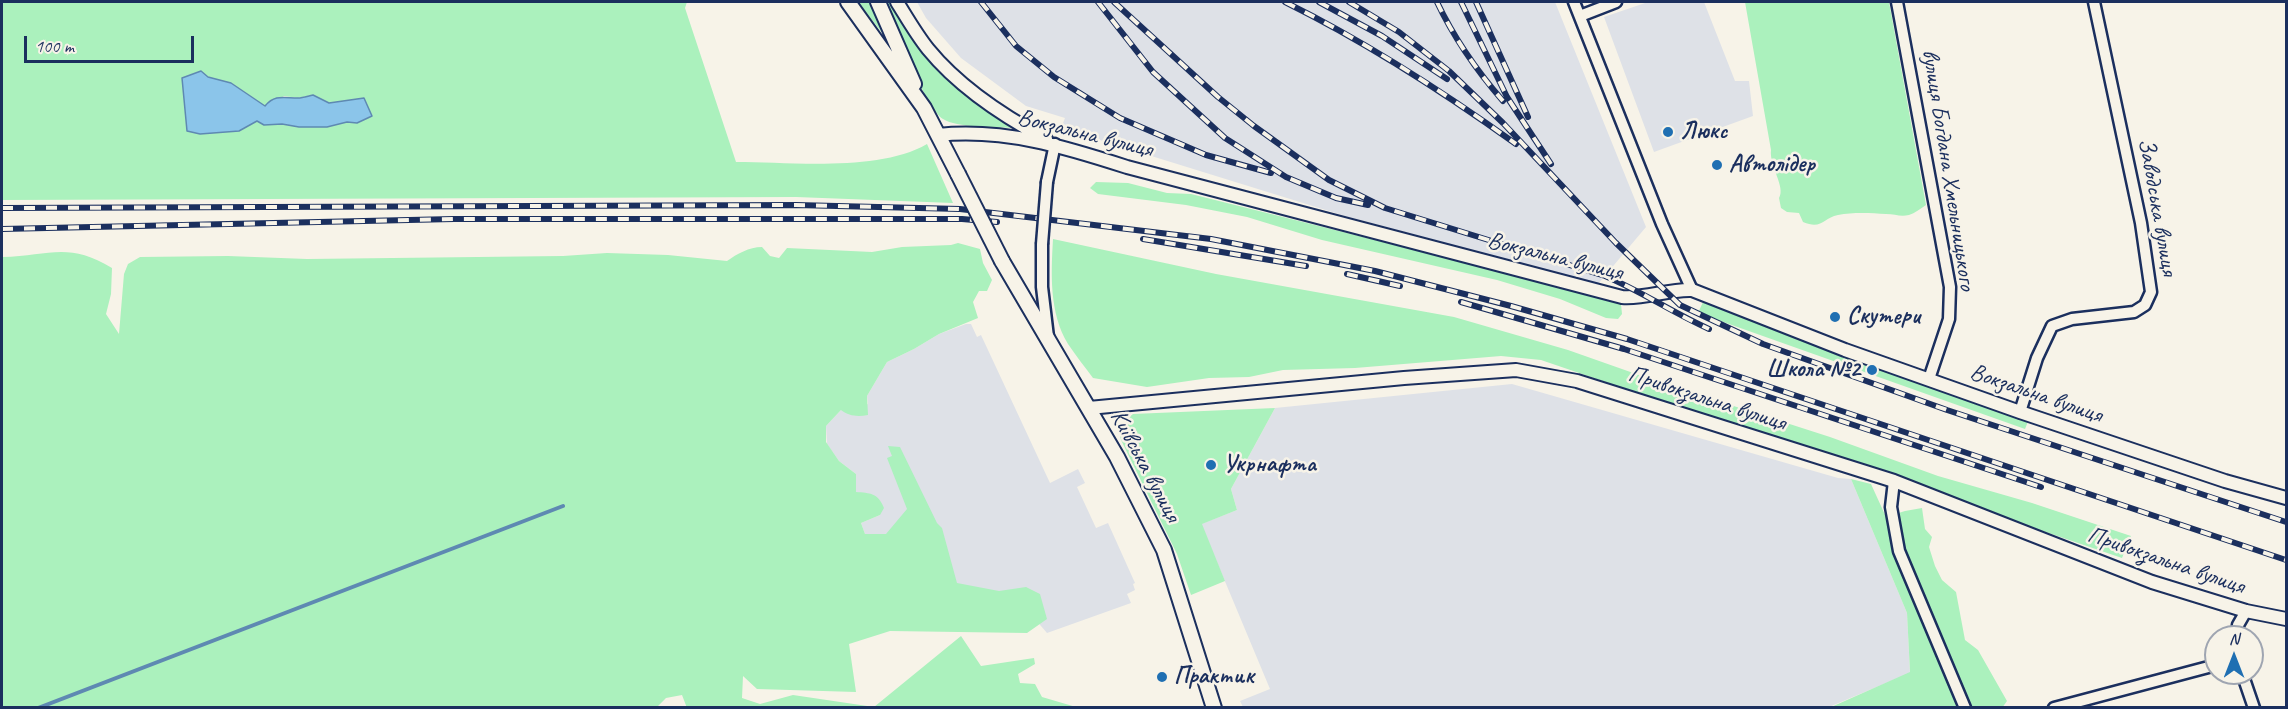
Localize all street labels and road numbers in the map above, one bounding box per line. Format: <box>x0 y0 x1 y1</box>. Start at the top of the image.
street label: вулиця Богдана Хмельницького <box>1915 47 1981 293</box>
street label: Вокзальна вулиця <box>1015 103 1155 165</box>
street label: Заводська вулиця <box>2131 136 2183 278</box>
street label: Вокзальна вулиця <box>1485 226 1625 288</box>
street label: Вокзальна вулиця <box>1966 358 2106 430</box>
street label: Привокзальна вулиця <box>1624 360 1790 438</box>
street label: Київська вулиця <box>1103 405 1187 527</box>
street label: Привокзальна вулиця <box>2084 521 2248 601</box>

